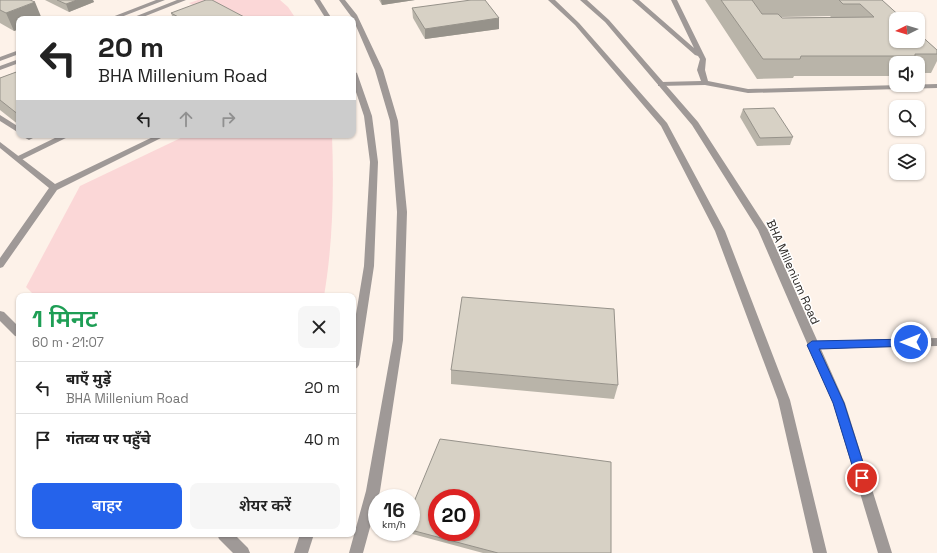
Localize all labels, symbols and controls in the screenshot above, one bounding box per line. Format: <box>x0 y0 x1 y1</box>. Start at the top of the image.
north arrow <box>889 12 925 48</box>
map controls <box>889 12 925 180</box>
text: 20 m <box>98 29 164 65</box>
icon: left <box>32 32 84 84</box>
button: sound <box>889 56 925 92</box>
text: BHA Millenium Road <box>98 64 268 87</box>
button: search <box>889 100 925 136</box>
icon: left <box>133 108 155 130</box>
icon: ahead <box>175 108 197 130</box>
icon: right <box>217 108 239 130</box>
button: layers <box>889 144 925 180</box>
street label: BHA Millenium Road <box>763 217 823 327</box>
text: 1 मिनट <box>32 303 98 334</box>
button: close <box>298 306 340 348</box>
position arrow <box>890 321 932 363</box>
text: 60 m · 21:07 <box>32 334 104 351</box>
text: बाएँ मुड़ें <box>66 369 111 388</box>
icon: left <box>32 377 54 399</box>
text: 20 m <box>305 378 340 397</box>
text: BHA Millenium Road <box>66 390 189 407</box>
icon: arrive <box>32 429 54 451</box>
text: गंतव्य पर पहुँचे <box>66 429 151 448</box>
text: 40 m <box>304 430 340 449</box>
pin <box>845 461 879 495</box>
icon: arrive <box>851 467 873 489</box>
button: बाहर <box>32 483 182 529</box>
button: शेयर करें <box>190 483 340 529</box>
speed limit sign: 20 <box>428 489 480 541</box>
text: 16 <box>383 497 405 523</box>
text: km/h <box>382 518 406 531</box>

